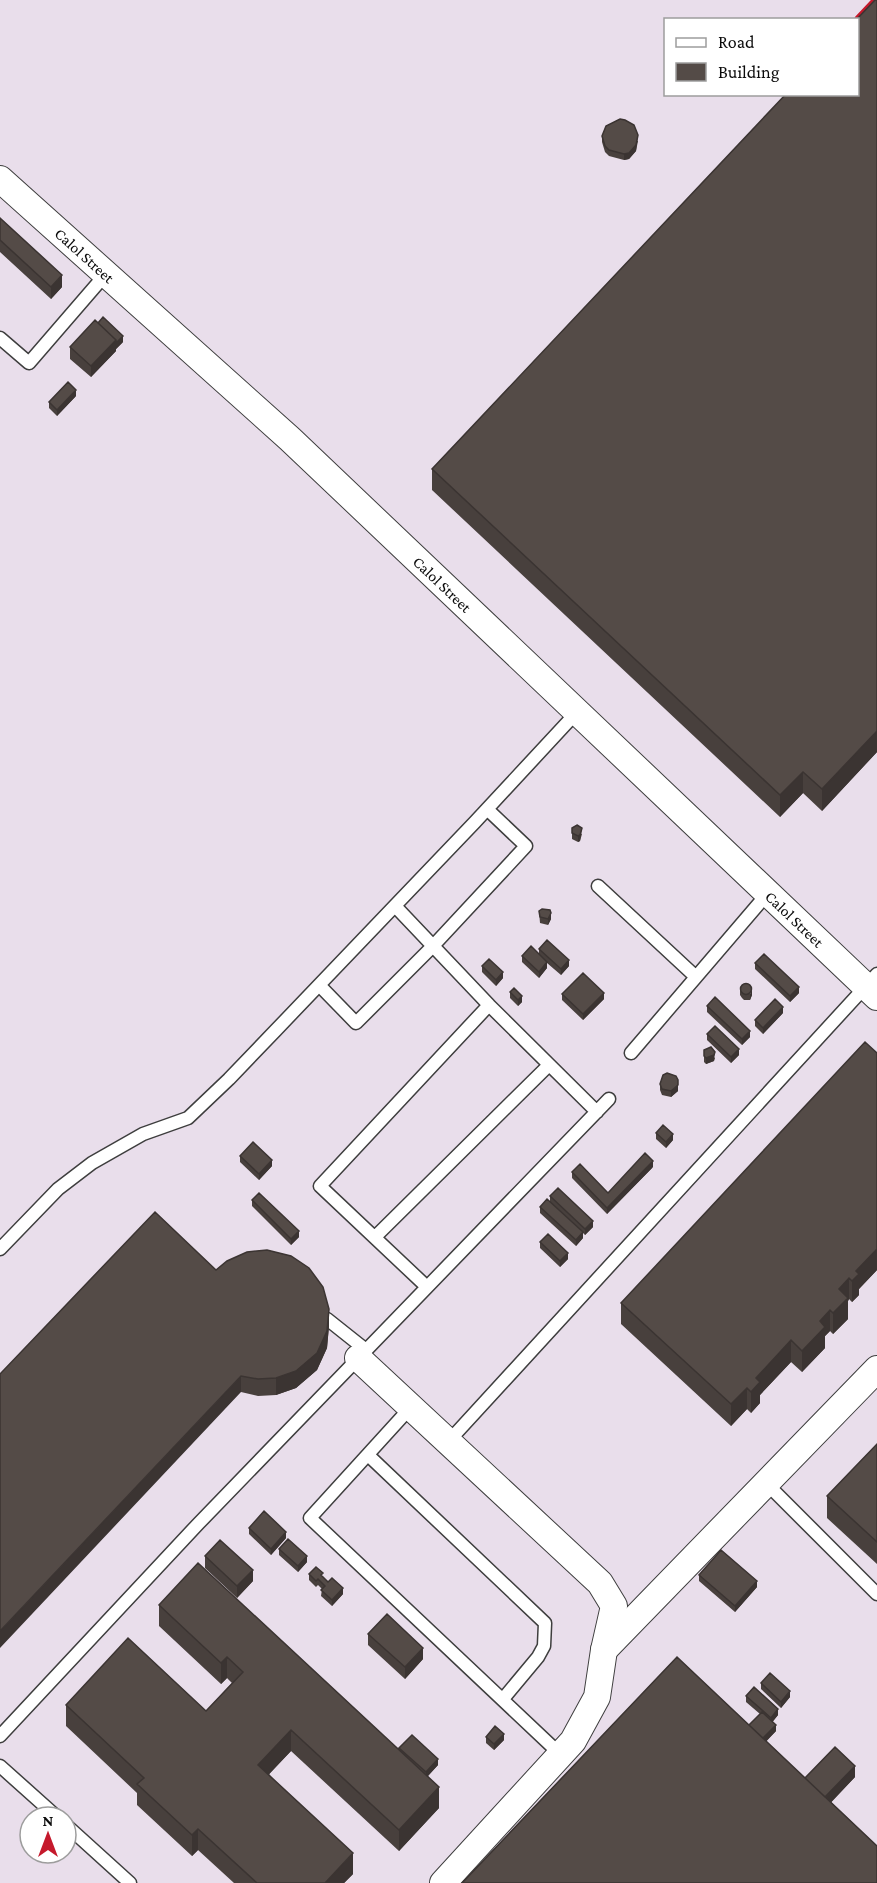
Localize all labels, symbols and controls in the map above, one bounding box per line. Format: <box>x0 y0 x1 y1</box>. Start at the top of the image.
legend <box>664 18 859 96</box>
text: Road <box>718 32 755 52</box>
text: Building <box>718 62 780 82</box>
street label: Calol Street <box>52 224 118 286</box>
street label: Calol Street <box>410 553 476 616</box>
street label: Calol Street <box>762 887 828 951</box>
north arrow <box>18 1805 78 1865</box>
text: N <box>43 1812 54 1829</box>

